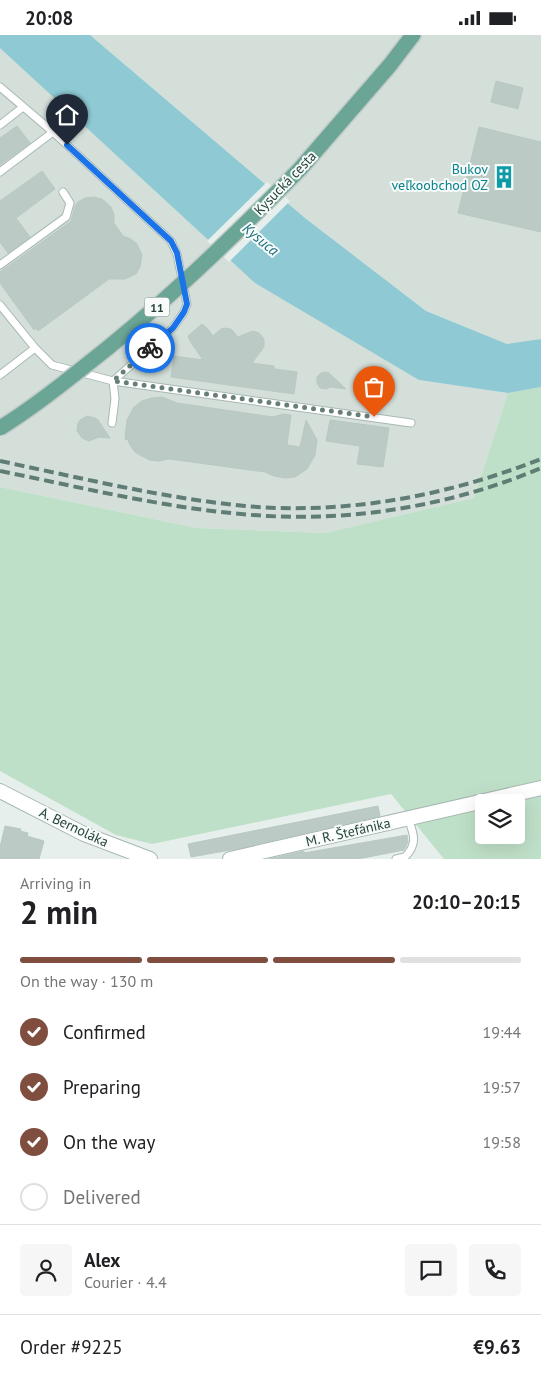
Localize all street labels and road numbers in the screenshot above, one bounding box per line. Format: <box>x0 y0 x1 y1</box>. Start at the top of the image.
street label: Kysucká cesta <box>250 147 320 219</box>
road number: 11 <box>144 297 170 317</box>
street label: A. Bernoláka <box>37 803 111 851</box>
street label: M. R. Štefánika <box>304 814 392 850</box>

